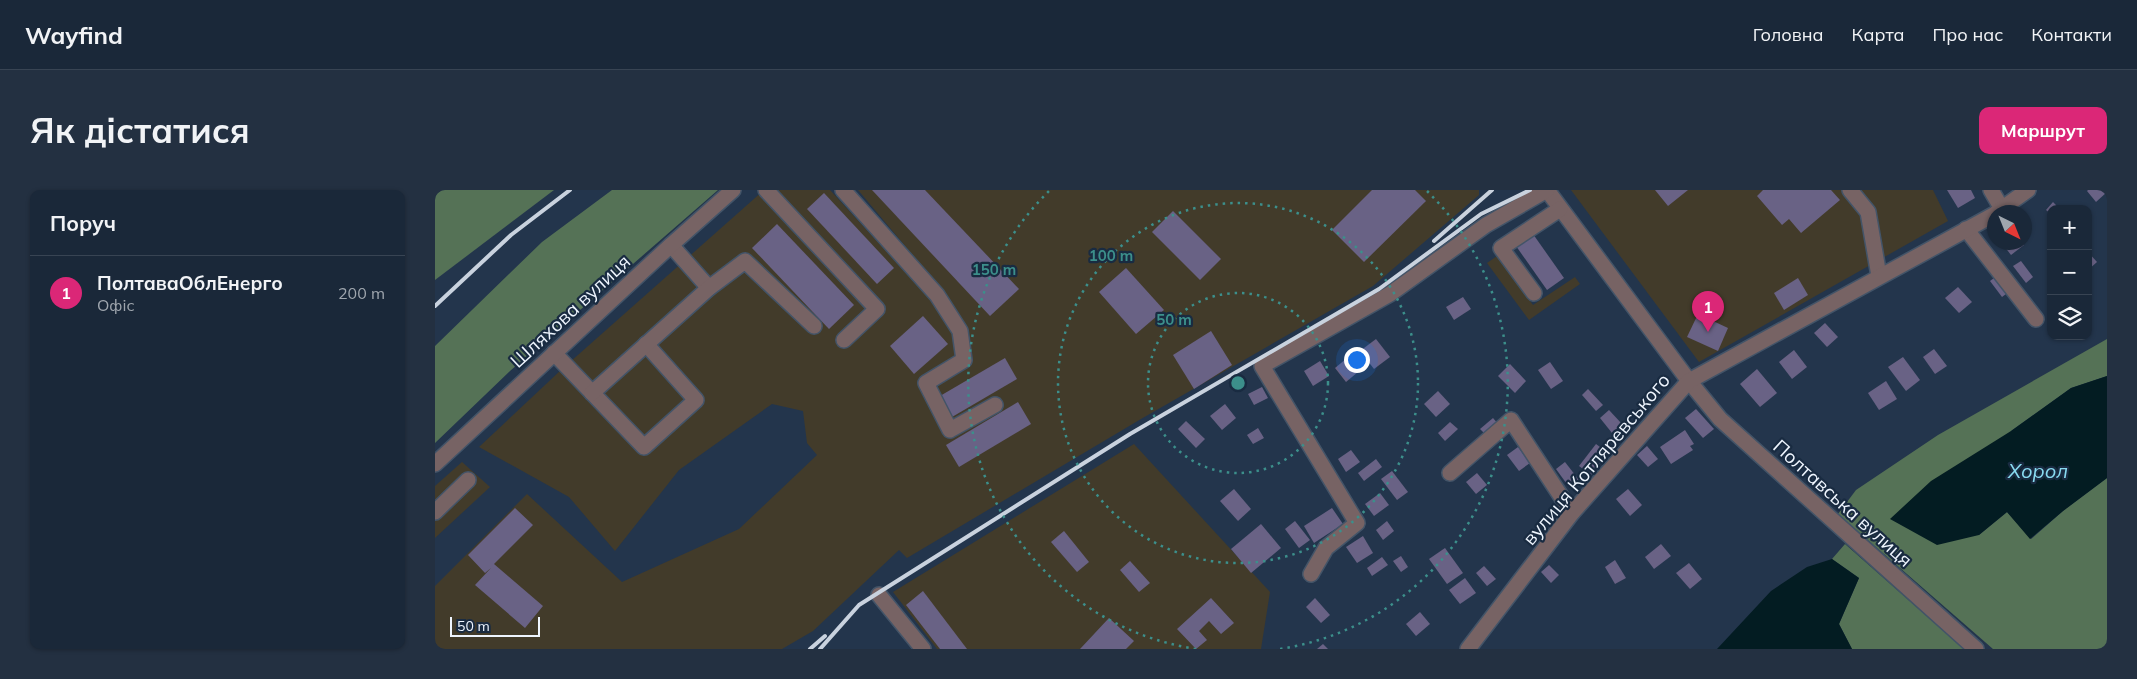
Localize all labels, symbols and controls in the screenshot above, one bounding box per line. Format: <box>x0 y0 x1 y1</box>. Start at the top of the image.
text: Wayfind <box>25 20 123 50</box>
text: Головна <box>1753 23 1824 46</box>
text: Карта <box>1852 23 1905 46</box>
text: Про нас <box>1933 23 2003 46</box>
text: Контакти <box>2031 23 2112 46</box>
button: Маршрут <box>1979 107 2107 154</box>
text: Як дістатися <box>30 108 250 152</box>
north arrow <box>1987 205 2032 250</box>
map controls <box>2047 205 2092 340</box>
button: + <box>2047 205 2092 250</box>
text: Поруч <box>50 210 116 236</box>
text: 100 m <box>1089 246 1133 265</box>
street label: Шляхова вулиця <box>505 249 635 373</box>
button: − <box>2047 250 2092 295</box>
text: 150 m <box>972 260 1016 279</box>
text: ПолтаваОблЕнерго <box>97 271 283 295</box>
text: 1 <box>61 283 71 303</box>
text: 200 m <box>338 283 385 303</box>
pin: 1 <box>1692 291 1724 332</box>
text: Офіс <box>97 295 134 315</box>
button: layers <box>2047 295 2092 340</box>
text: 50 m <box>1156 310 1192 329</box>
your location <box>1344 347 1370 373</box>
street label: вулиця Котляревського <box>1517 368 1675 550</box>
centre of rings <box>1229 374 1247 392</box>
street label: Полтавська вулиця <box>1768 434 1918 572</box>
water label: Хорол <box>2007 458 2068 483</box>
scale bar <box>450 614 540 637</box>
text: 50 m <box>457 617 490 635</box>

